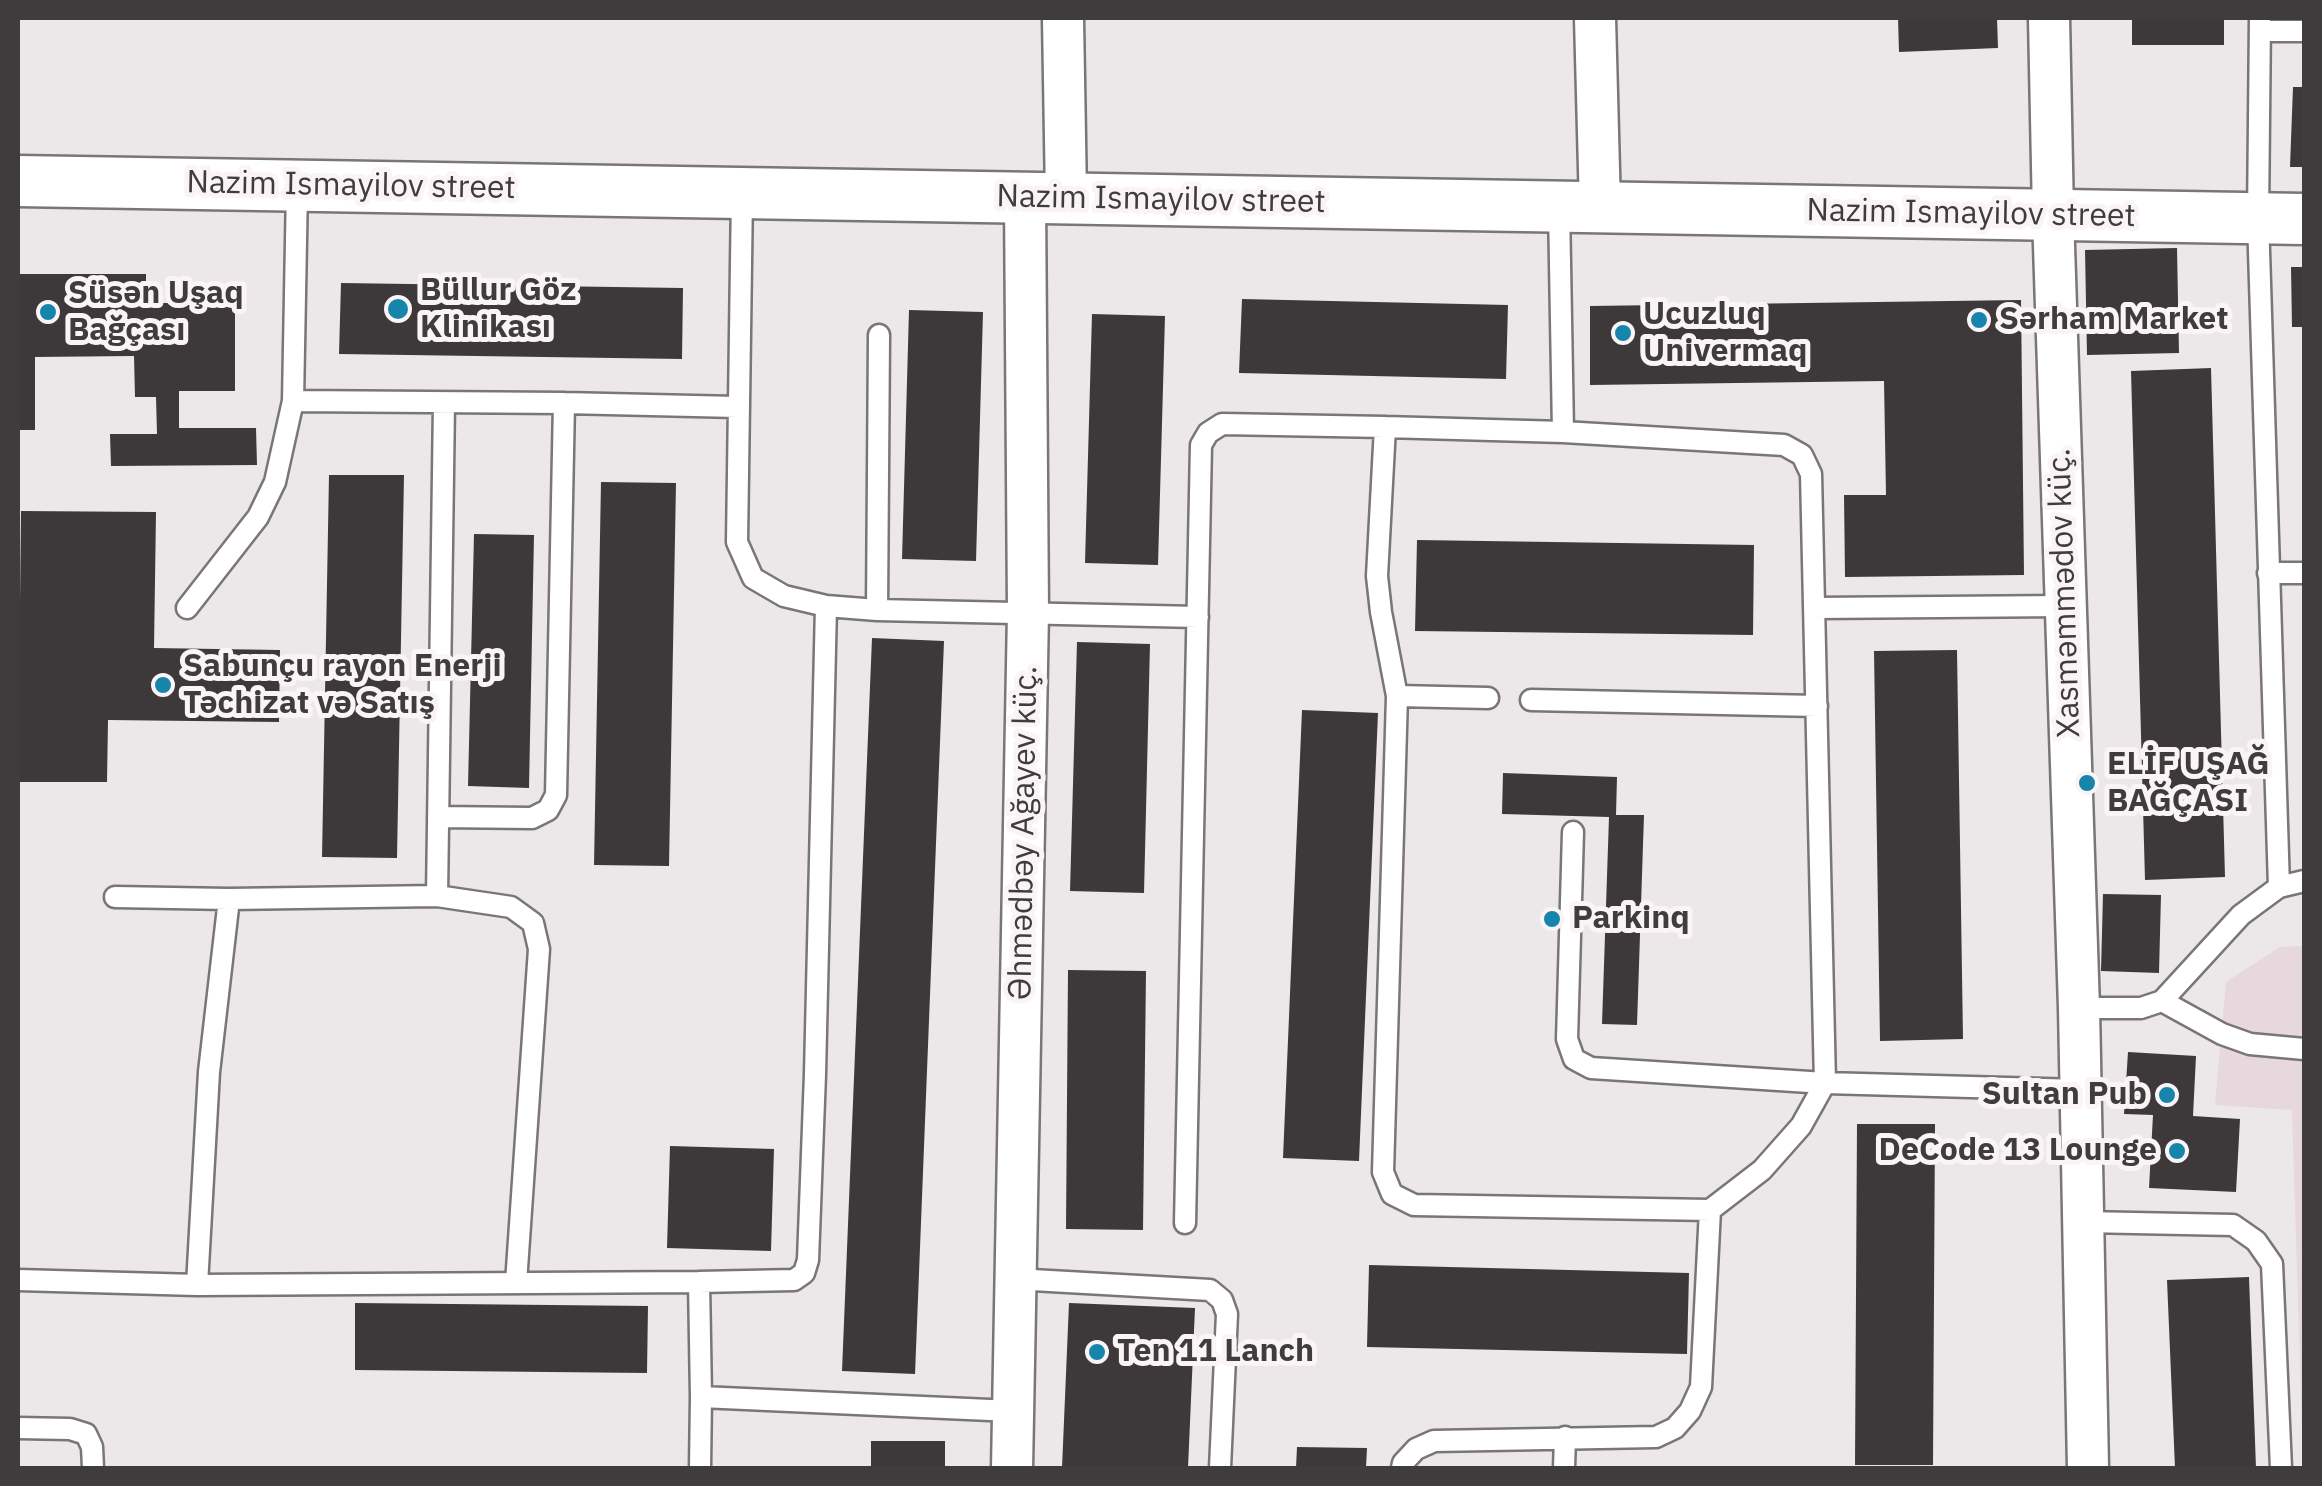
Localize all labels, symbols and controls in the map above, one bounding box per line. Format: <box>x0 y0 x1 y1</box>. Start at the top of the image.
street label: Nazim Ismayilov street <box>186 164 516 208</box>
street label: Nazim Ismayilov street <box>996 178 1326 222</box>
street label: Nazim Ismayilov street <box>1806 192 2136 236</box>
place label: Büllur Göz Klinikası <box>420 272 576 347</box>
place label: Süsən Uşaq Bağçası <box>68 275 244 350</box>
marker: Büllur Göz Klinikası <box>385 296 411 322</box>
place label: Ucuzluq Univermaq <box>1643 296 1808 371</box>
marker: Süsən Uşaq Bağçası <box>37 301 59 323</box>
place label: Sərham Market <box>1999 301 2229 339</box>
marker: Sərham Market <box>1968 309 1990 331</box>
marker: Ucuzluq Univermaq <box>1612 322 1634 344</box>
street label: Xasməmmədov küç. <box>2041 447 2089 739</box>
place label: Sabunçu rayon Enerji Təchizat və Satış <box>183 648 502 723</box>
street label: Əhmədbəy Ağayev küç. <box>1002 665 1046 1001</box>
marker: Sabunçu rayon Enerji Təchizat və Satış <box>152 674 174 696</box>
place label: ELİF UŞAĞ BAĞÇASI <box>2107 746 2270 821</box>
marker: ELİF UŞAĞ BAĞÇASI <box>2076 772 2098 794</box>
place label: Parkinq <box>1572 900 1690 938</box>
marker: Parkinq <box>1541 908 1563 930</box>
place label: Sultan Pub <box>1982 1076 2147 1114</box>
marker: Sultan Pub <box>2156 1084 2178 1106</box>
place label: DeCode 13 Lounge <box>1879 1132 2157 1170</box>
marker: DeCode 13 Lounge <box>2166 1140 2188 1162</box>
place label: Ten 11 Lanch <box>1117 1333 1314 1371</box>
marker: Ten 11 Lanch <box>1086 1341 1108 1363</box>

